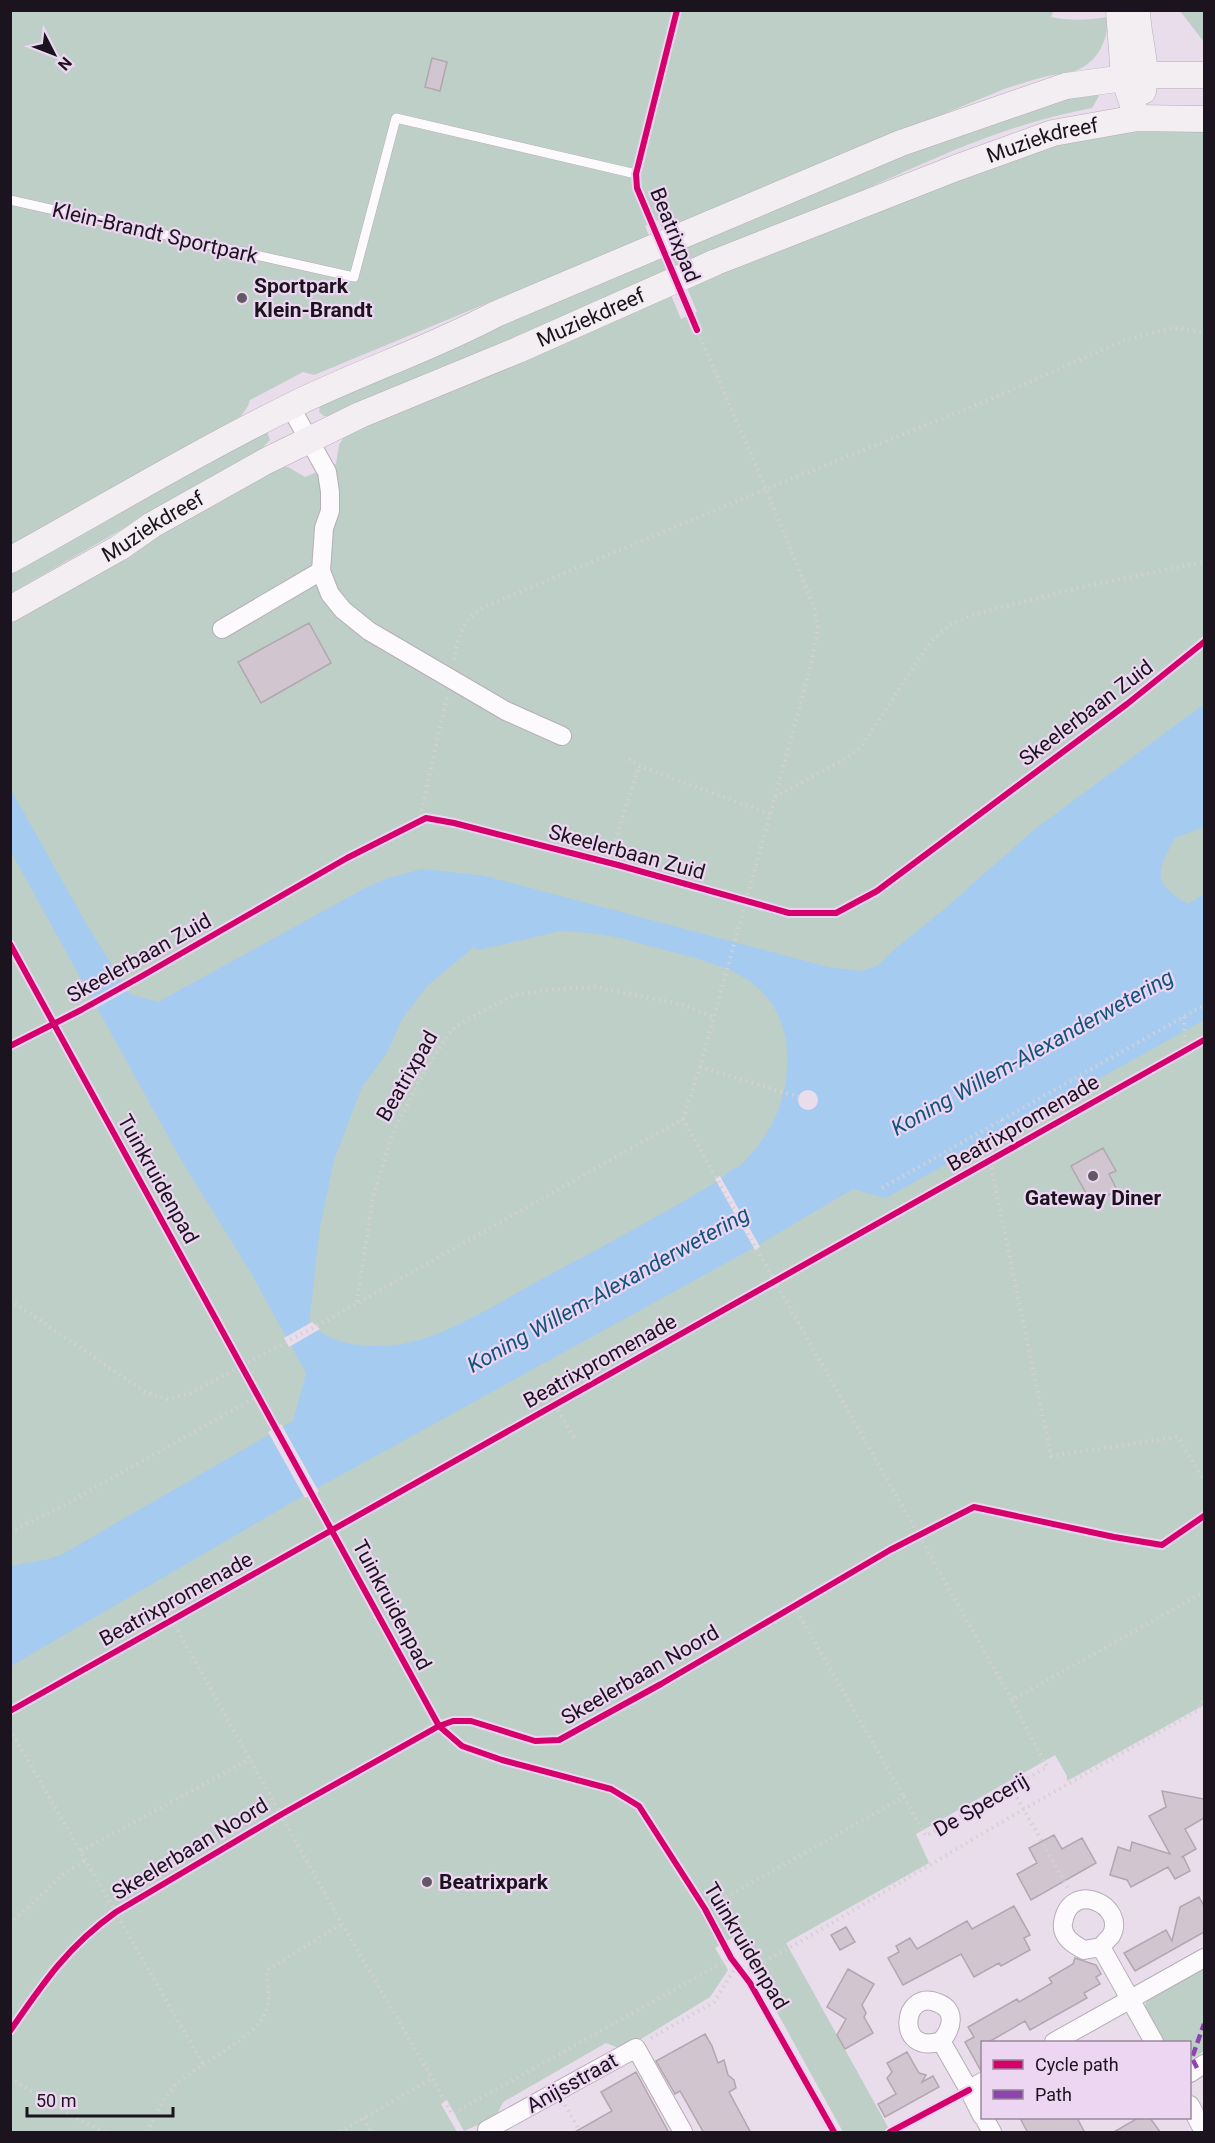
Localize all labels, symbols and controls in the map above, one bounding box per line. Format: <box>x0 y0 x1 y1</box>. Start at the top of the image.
north arrow <box>24 24 84 84</box>
text: N <box>54 53 76 74</box>
street label: Muziekdreef <box>983 113 1101 168</box>
street label: Beatrixpad <box>645 184 705 286</box>
street label: Klein-Brandt Sportpark <box>50 198 261 268</box>
place label: Sportpark Klein-Brandt <box>254 274 373 322</box>
street label: Muziekdreef <box>533 283 649 352</box>
marker: Sportpark Klein-Brandt <box>235 291 249 305</box>
street label: Muziekdreef <box>98 486 209 567</box>
street label: Skeelerbaan Zuid <box>1015 655 1157 771</box>
street label: Skeelerbaan Zuid <box>546 820 708 884</box>
street label: Skeelerbaan Zuid <box>63 909 215 1007</box>
water label: Koning Willem-Alexanderwetering <box>887 964 1178 1141</box>
street label: Beatrixpad <box>372 1027 442 1125</box>
street label: Beatrixpromenade <box>943 1070 1103 1176</box>
street label: Tuinkruidenpad <box>113 1110 203 1248</box>
marker: Gateway Diner <box>1086 1169 1100 1183</box>
place label: Gateway Diner <box>1025 1186 1161 1210</box>
water label: Koning Willem-Alexanderwetering <box>463 1201 754 1378</box>
street label: Beatrixpromenade <box>519 1309 681 1413</box>
street label: Tuinkruidenpad <box>348 1536 436 1674</box>
street label: Beatrixpromenade <box>95 1547 257 1651</box>
street label: Skeelerbaan Noord <box>557 1620 723 1730</box>
street label: De Specerij <box>930 1768 1032 1842</box>
street label: Skeelerbaan Noord <box>108 1793 272 1905</box>
place label: Beatrixpark <box>439 1870 549 1894</box>
marker: Beatrixpark <box>420 1875 434 1889</box>
street label: Tuinkruidenpad <box>699 1878 793 2014</box>
legend <box>981 2041 1191 2119</box>
street label: Anijsstraat <box>522 2048 622 2118</box>
text: Cycle path <box>1035 2054 1119 2075</box>
scale bar <box>27 2080 172 2118</box>
text: Path <box>1035 2084 1072 2105</box>
text: 50 m <box>36 2090 76 2111</box>

